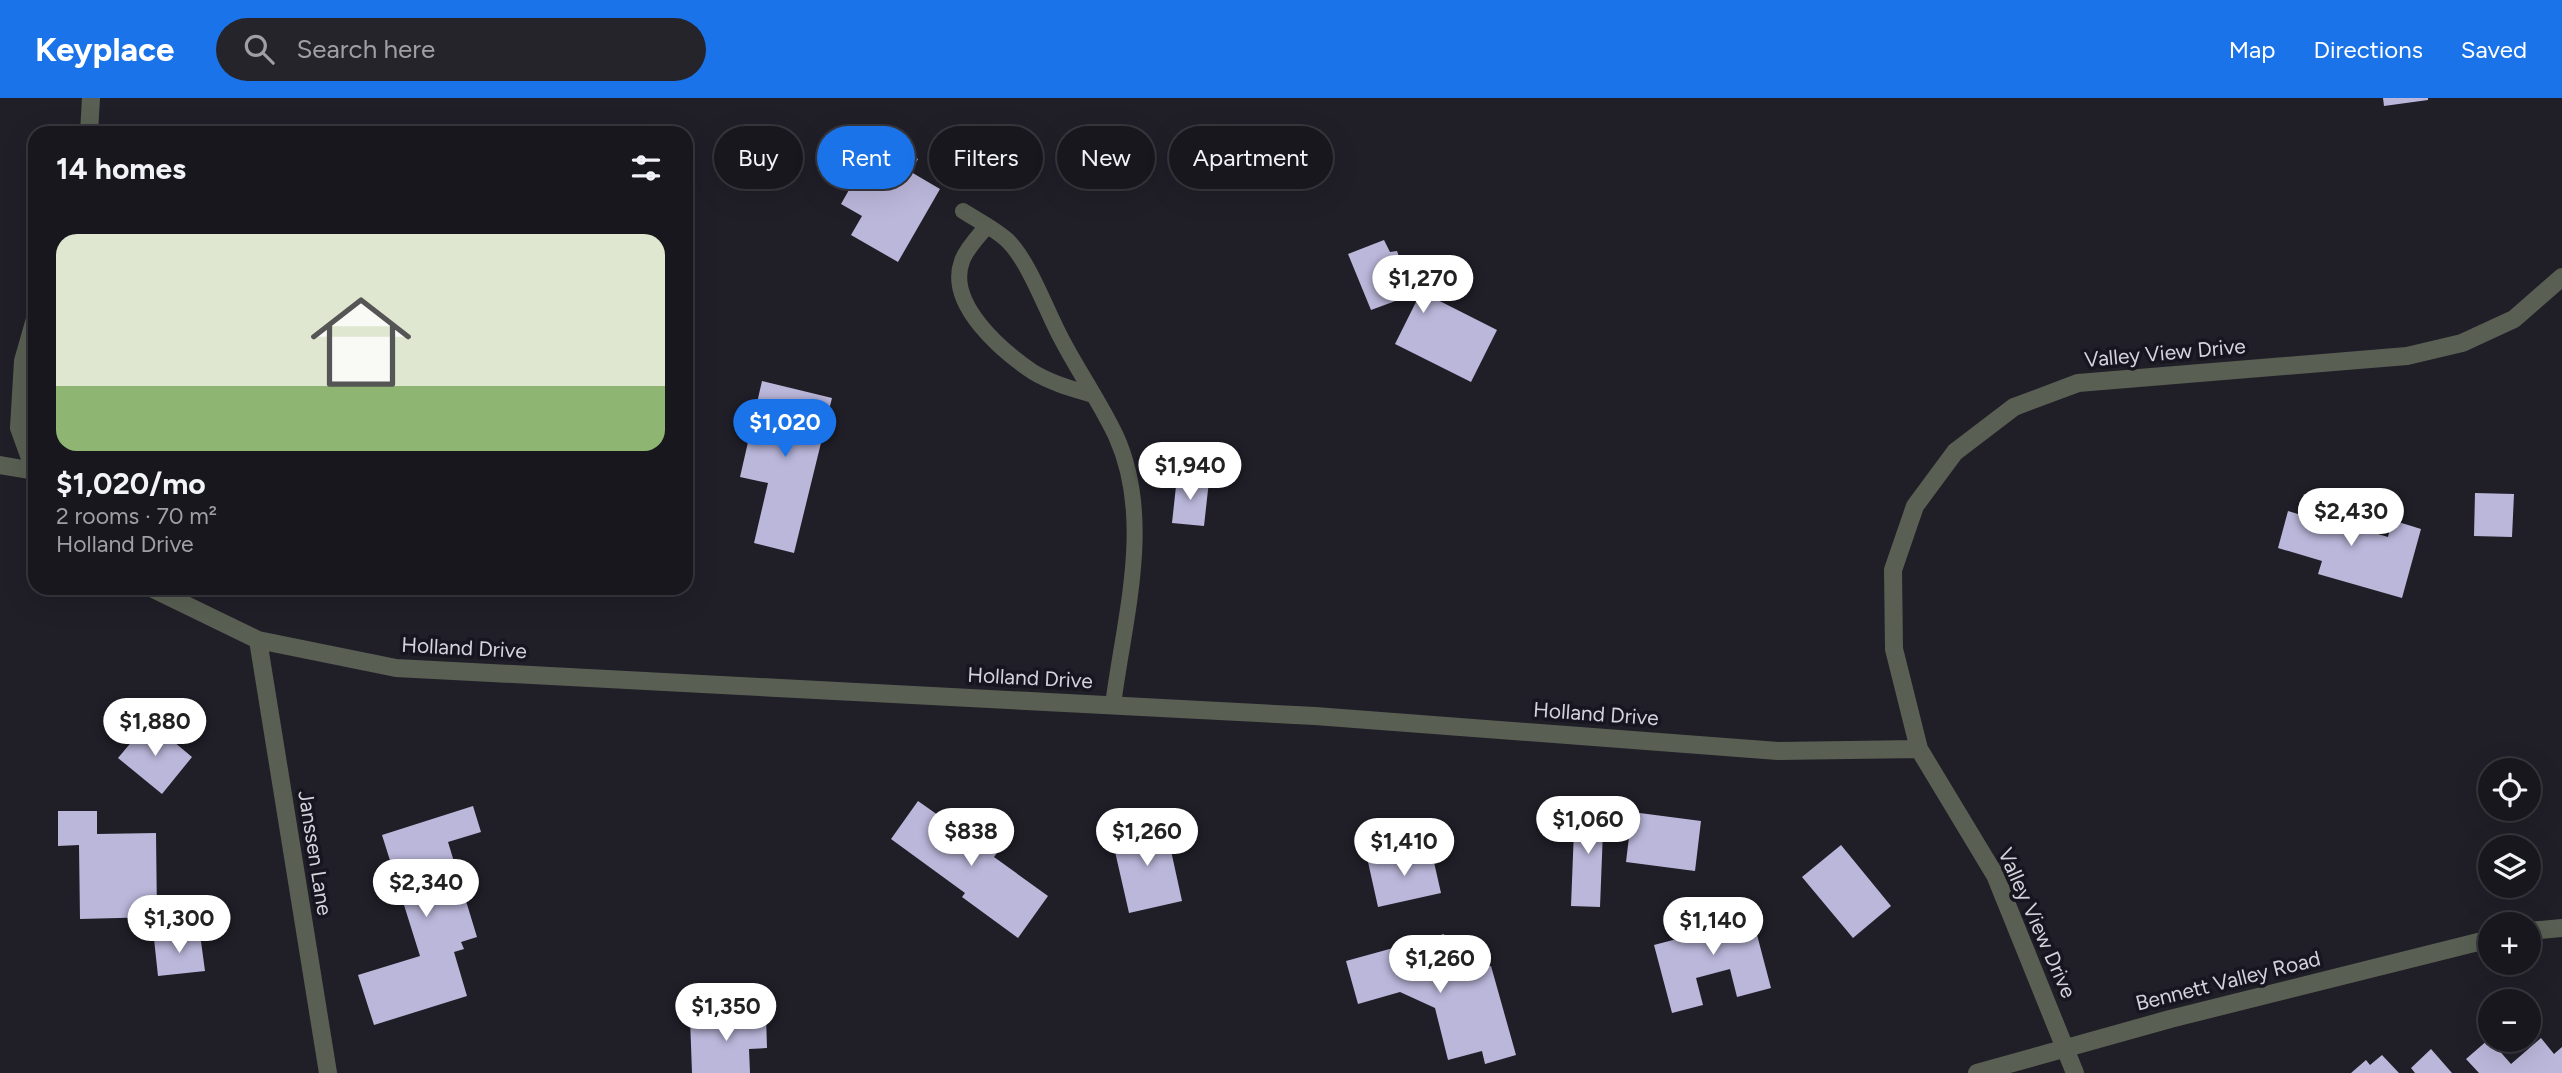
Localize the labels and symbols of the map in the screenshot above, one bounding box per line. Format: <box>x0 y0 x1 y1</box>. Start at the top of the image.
pin: $1,270 <box>1366 256 1480 315</box>
street label: Valley View Drive <box>2083 333 2247 372</box>
pin: $1,020 <box>728 400 842 459</box>
pin: $1,940 <box>1133 442 1247 502</box>
pin: $2,430 <box>2294 489 2408 548</box>
street label: Holland Drive <box>401 632 527 663</box>
street label: Holland Drive <box>967 662 1093 693</box>
street label: Holland Drive <box>1532 697 1660 730</box>
pin: $1,880 <box>98 698 212 758</box>
street label: Janssen Lane <box>293 789 338 917</box>
pin: $1,060 <box>1531 796 1645 856</box>
pin: $838 <box>930 808 1012 868</box>
pin: $1,260 <box>1090 808 1204 868</box>
pin: $1,410 <box>1347 818 1461 878</box>
street label: Valley View Drive <box>1993 844 2082 1002</box>
pin: $2,340 <box>369 860 483 919</box>
pin: $1,300 <box>122 896 236 955</box>
pin: $1,140 <box>1656 898 1770 957</box>
pin: $1,260 <box>1383 936 1497 995</box>
street label: Bennett Valley Road <box>2133 945 2323 1016</box>
pin: $1,350 <box>669 984 783 1043</box>

